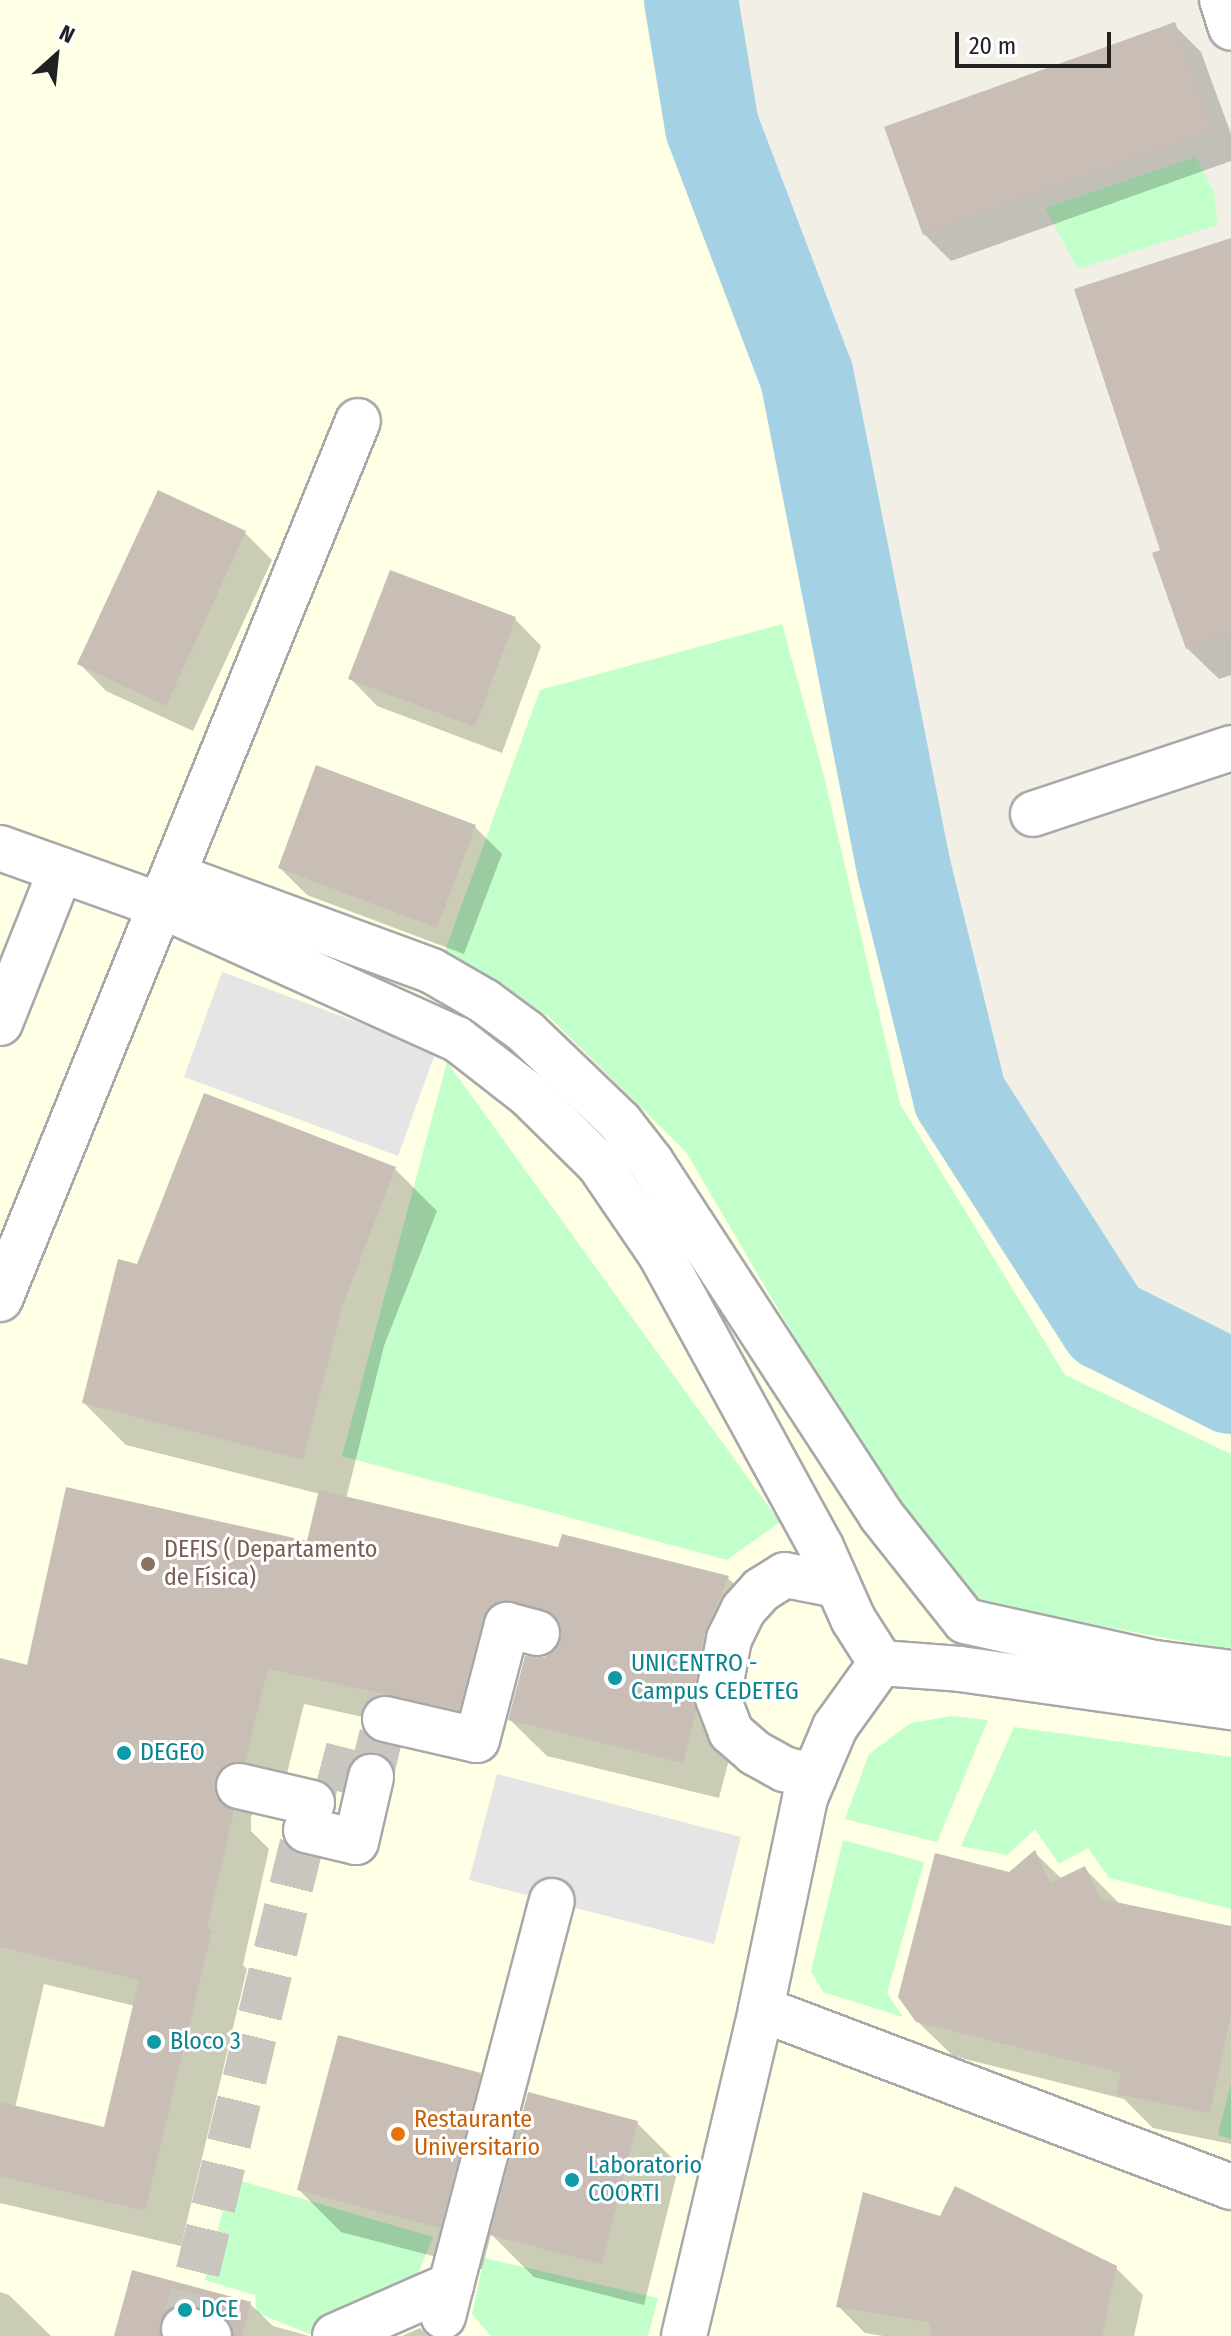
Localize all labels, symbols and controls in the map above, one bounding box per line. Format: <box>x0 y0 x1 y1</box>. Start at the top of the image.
north arrow <box>16 16 96 96</box>
scale bar <box>959 16 1115 66</box>
text: N <box>55 19 79 49</box>
text: 20 m <box>969 32 1016 60</box>
place label: DEFIS ( Departamento de Física) <box>164 1536 377 1592</box>
marker: DEFIS ( Departamento de Física) <box>139 1555 157 1573</box>
place label: UNICENTRO - Campus CEDETEG <box>631 1650 799 1706</box>
marker: UNICENTRO - Campus CEDETEG <box>606 1669 624 1687</box>
place label: DEGEO <box>140 1739 205 1767</box>
marker: DEGEO <box>115 1744 133 1762</box>
place label: Bloco 3 <box>170 2028 241 2056</box>
marker: Bloco 3 <box>145 2033 163 2051</box>
place label: Restaurante Universitario <box>414 2106 540 2162</box>
marker: Restaurante Universitario <box>389 2125 407 2143</box>
place label: Laboratorio COORTI <box>588 2152 702 2208</box>
marker: Laboratorio COORTI <box>563 2171 581 2189</box>
place label: DCE <box>201 2296 238 2324</box>
marker: DCE <box>176 2301 194 2319</box>

